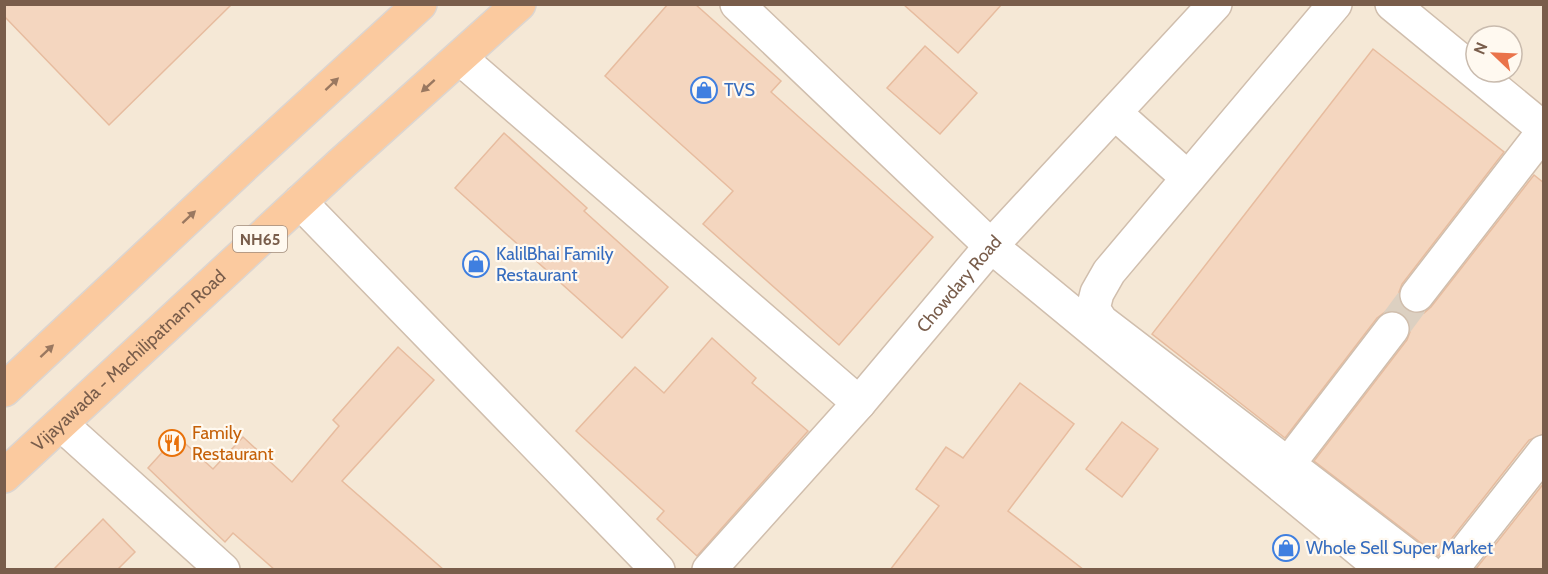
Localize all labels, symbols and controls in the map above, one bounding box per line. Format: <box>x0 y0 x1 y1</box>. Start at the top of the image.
north arrow <box>1464 24 1524 84</box>
text: N <box>1470 39 1492 57</box>
shop icon: TVS <box>689 75 719 105</box>
one-way arrow <box>324 78 339 91</box>
one-way arrow <box>421 79 436 93</box>
place label: TVS <box>724 79 755 101</box>
one-way arrow <box>182 210 197 224</box>
road number: NH65 <box>233 226 287 252</box>
street label: Chowdary Road <box>912 231 1006 337</box>
place label: KalilBhai Family Restaurant <box>496 243 614 286</box>
shop icon: KalilBhai Family Restaurant <box>461 249 491 279</box>
street label: Vijayawada - Machilipatnam Road <box>27 265 230 456</box>
one-way arrow <box>40 344 54 358</box>
place label: Family Restaurant <box>192 422 274 465</box>
restaurant icon: Family Restaurant <box>157 428 187 458</box>
shop icon: Whole Sell Super Market <box>1271 533 1301 563</box>
place label: Whole Sell Super Market <box>1306 537 1493 559</box>

